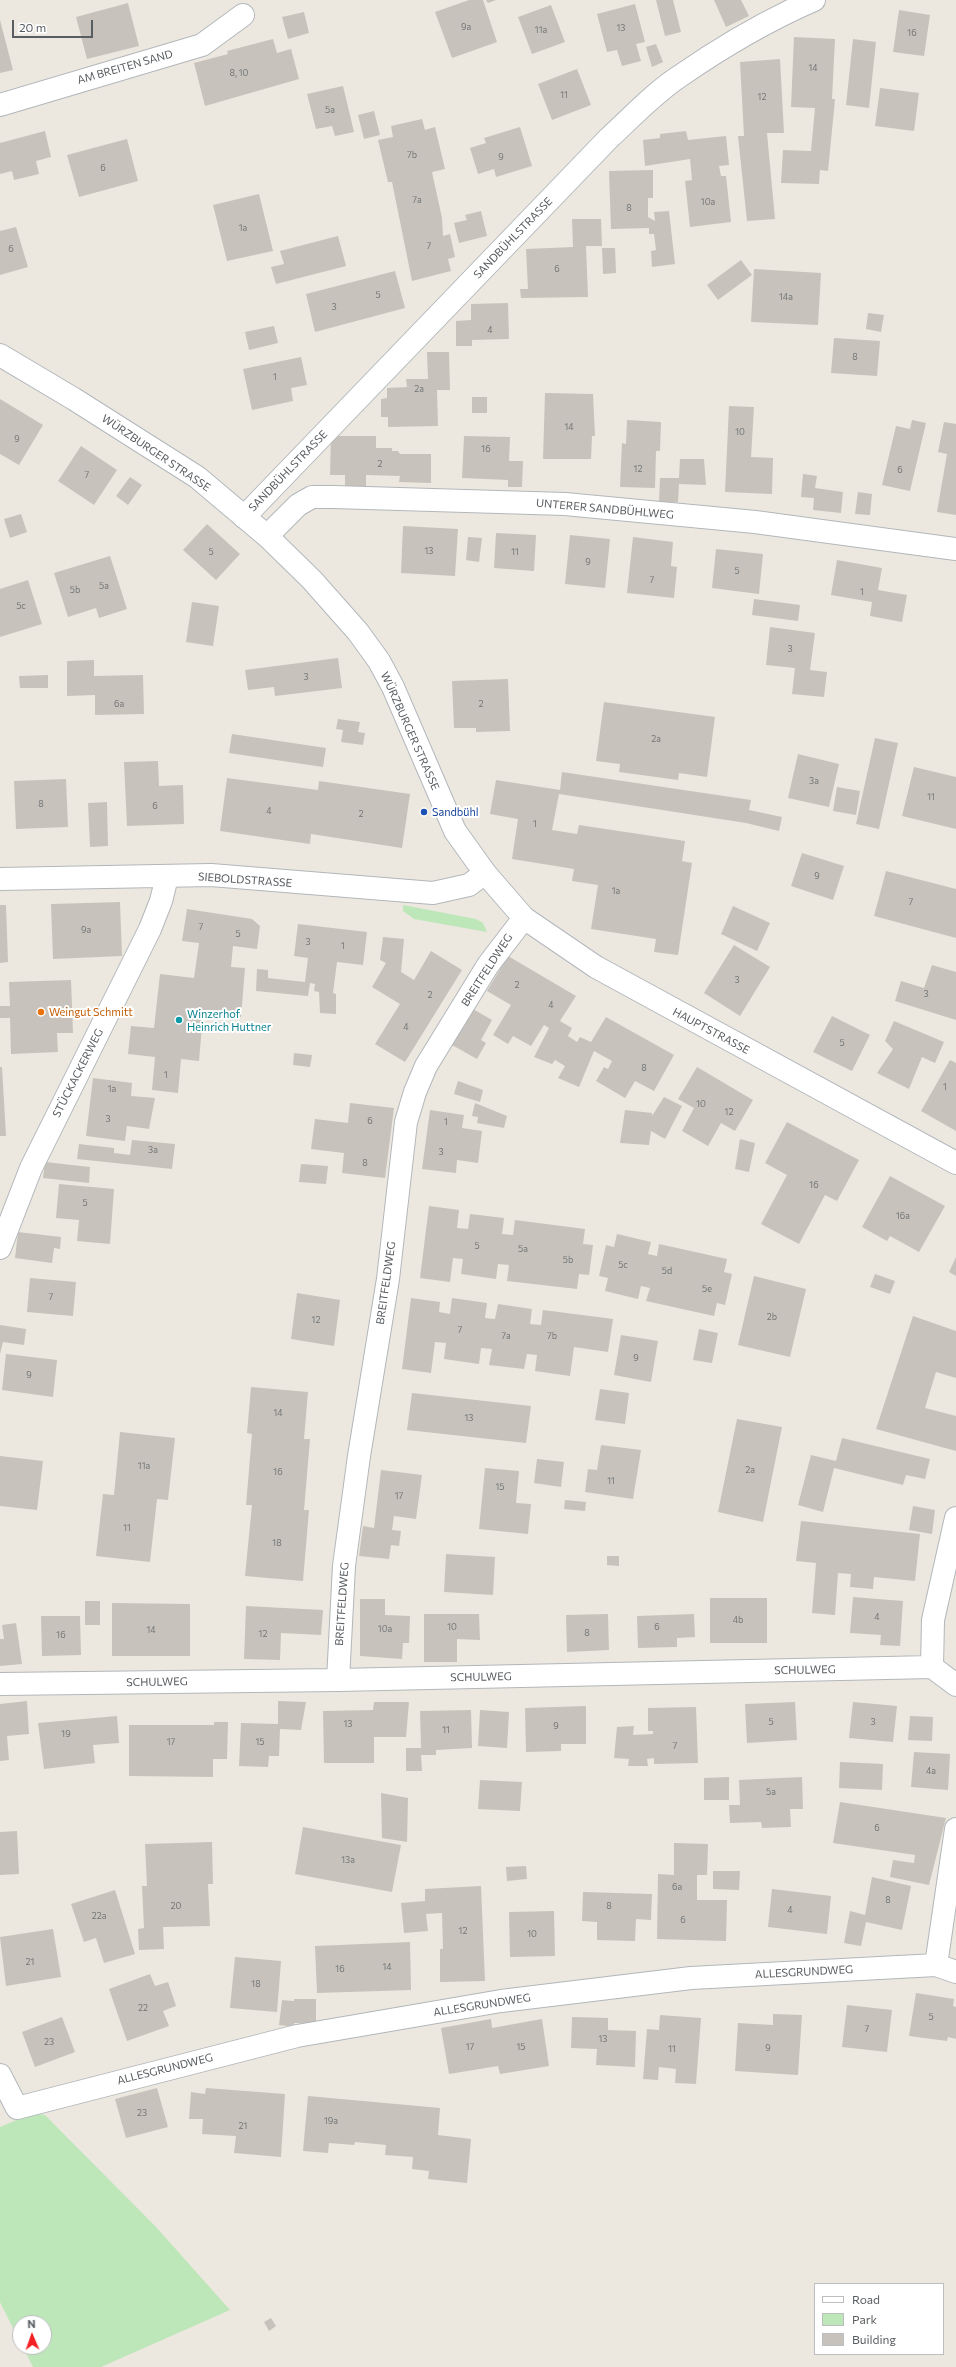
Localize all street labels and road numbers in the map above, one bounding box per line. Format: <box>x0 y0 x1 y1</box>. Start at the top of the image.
street label: AM BREITEN SAND <box>76 47 174 87</box>
street label: SANDBÜHLSTRASSE <box>471 195 555 281</box>
street label: WÜRZBURGER STRASSE <box>99 412 213 494</box>
street label: SANDBÜHLSTRASSE <box>246 428 330 514</box>
street label: UNTERER SANDBÜHLWEG <box>536 496 674 522</box>
street label: WÜRZBURGER STRASSE <box>378 670 442 792</box>
street label: SIEBOLDSTRASSE <box>198 870 292 890</box>
street label: BREITFELDWEG <box>459 931 515 1009</box>
street label: HAUPTSTRASSE <box>670 1005 752 1057</box>
street label: STÜCKACKERWEG <box>50 1026 106 1120</box>
street label: BREITFELDWEG <box>374 1241 398 1325</box>
street label: BREITFELDWEG <box>332 1562 352 1646</box>
street label: SCHULWEG <box>774 1663 836 1677</box>
street label: SCHULWEG <box>450 1670 512 1684</box>
street label: SCHULWEG <box>126 1675 188 1689</box>
street label: ALLESGRUNDWEG <box>755 1963 853 1981</box>
street label: ALLESGRUNDWEG <box>432 1991 532 2019</box>
street label: ALLESGRUNDWEG <box>116 2051 214 2087</box>

